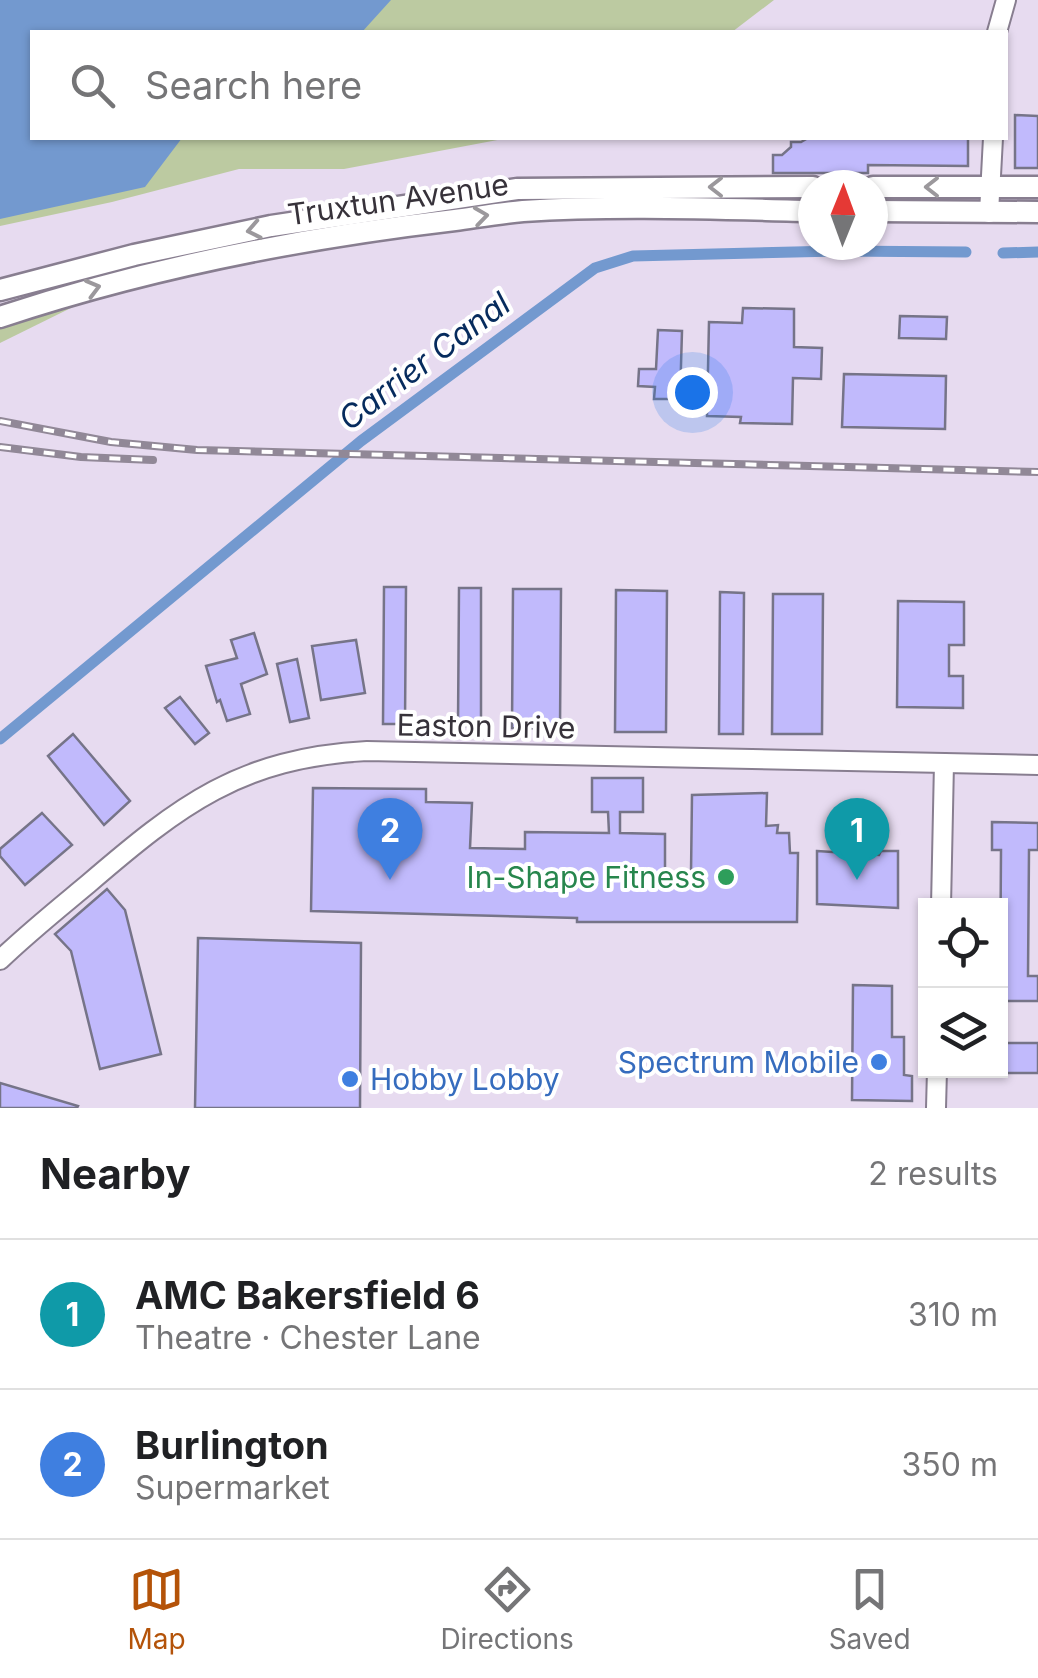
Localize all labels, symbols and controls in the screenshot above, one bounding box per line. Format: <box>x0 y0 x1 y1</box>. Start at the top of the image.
search box <box>30 30 1008 140</box>
icon: search <box>65 58 120 113</box>
text: Search here <box>145 62 362 108</box>
street label: Truxtun Avenue <box>285 166 511 232</box>
north arrow <box>798 170 888 260</box>
one-way arrow <box>707 176 722 198</box>
one-way arrow <box>923 176 938 198</box>
one-way arrow <box>473 207 489 228</box>
one-way arrow <box>246 218 263 239</box>
one-way arrow <box>84 278 101 299</box>
water label: Carrier Canal <box>331 284 518 438</box>
your location <box>667 367 718 418</box>
street label: Easton Drive <box>396 706 576 746</box>
pin: 2 <box>358 798 422 880</box>
pin: 1 <box>824 798 890 880</box>
place label: In-Shape Fitness <box>467 859 706 895</box>
marker: In-Shape Fitness <box>715 866 737 888</box>
map controls <box>918 898 1008 1078</box>
button: locate <box>918 898 1008 988</box>
button: layers <box>918 988 1008 1078</box>
place label: Spectrum Mobile <box>618 1044 859 1080</box>
marker: Spectrum Mobile <box>868 1051 890 1073</box>
place label: Hobby Lobby <box>370 1061 560 1097</box>
marker: Hobby Lobby <box>339 1068 361 1090</box>
text: Nearby <box>40 1148 191 1199</box>
text: 2 results <box>868 1154 998 1193</box>
text: AMC Bakersfield 6 <box>135 1272 480 1318</box>
text: 1 <box>66 1295 79 1334</box>
text: 310 m <box>908 1295 998 1334</box>
text: Theatre · Chester Lane <box>135 1318 481 1357</box>
text: Burlington <box>135 1422 329 1468</box>
text: 2 <box>62 1445 83 1484</box>
text: 350 m <box>902 1445 998 1484</box>
text: Supermarket <box>135 1468 330 1507</box>
tab: Map <box>127 1562 186 1656</box>
tab: Directions <box>440 1562 574 1656</box>
tab: Saved <box>829 1562 911 1656</box>

